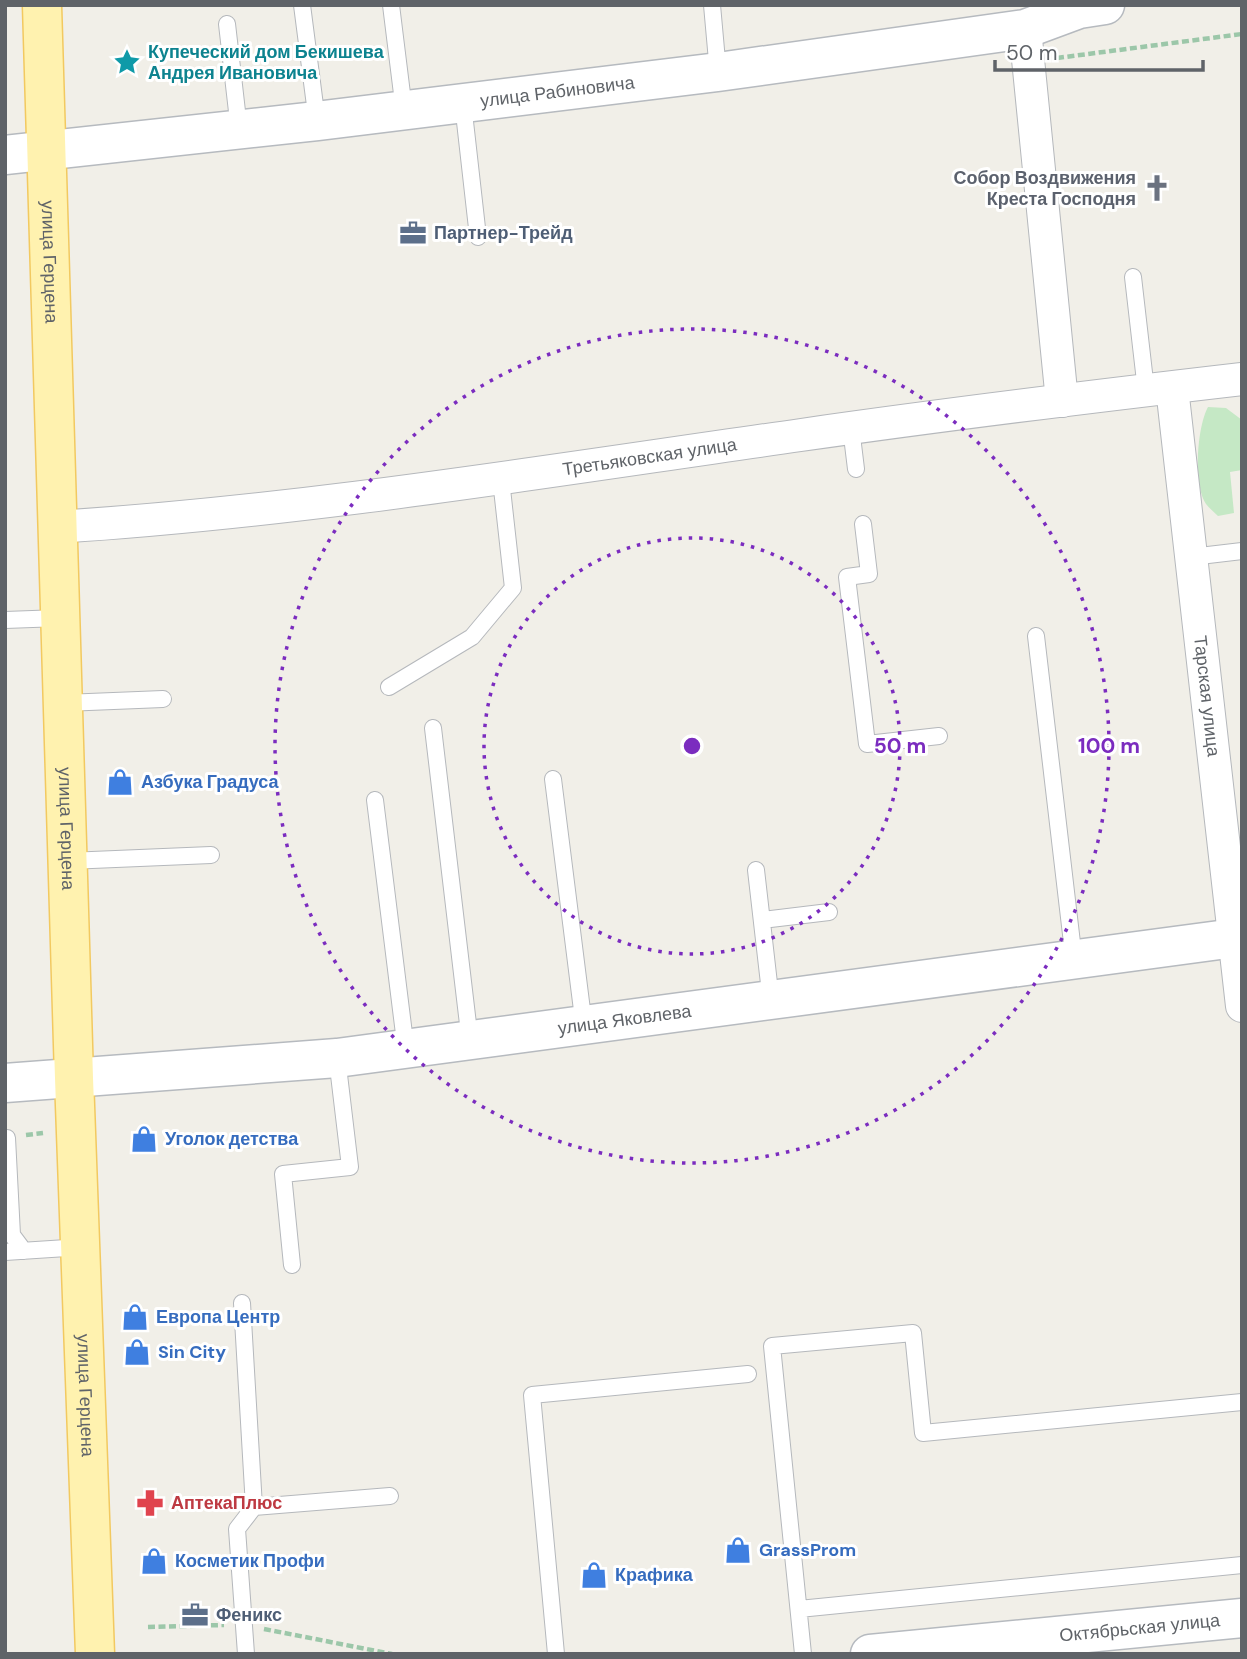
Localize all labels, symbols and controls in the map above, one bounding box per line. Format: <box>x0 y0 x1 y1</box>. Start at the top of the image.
scale bar <box>995 28 1203 72</box>
text: 50 m <box>1006 39 1057 67</box>
place label: Купеческий дом Бекишева Андрея Ивановича <box>148 40 385 85</box>
place icon: Купеческий дом Бекишева Андрея Ивановича <box>112 47 142 77</box>
street label: улица Рабиновича <box>479 70 637 113</box>
place label: Собор Воздвижения Креста Господня <box>953 166 1136 211</box>
church icon: Собор Воздвижения Креста Господня <box>1142 173 1172 203</box>
street label: улица Герцена <box>36 200 64 325</box>
office icon: Партнер-Трейд <box>398 218 428 248</box>
place label: Партнер-Трейд <box>434 221 573 245</box>
street label: Третьяковская улица <box>561 432 739 481</box>
street label: Тарская улица <box>1188 634 1226 759</box>
text: 50 m <box>874 732 926 760</box>
text: 100 m <box>1078 732 1140 760</box>
centre of rings <box>680 734 704 758</box>
street label: улица Герцена <box>53 767 80 891</box>
shop icon: Азбука Градуса <box>105 767 135 797</box>
place label: Азбука Градуса <box>141 770 280 794</box>
street label: улица Яковлева <box>556 999 694 1040</box>
shop icon: Уголок детства <box>129 1124 159 1154</box>
place label: Уголок детства <box>165 1127 299 1151</box>
shop icon: Европа Центр <box>120 1302 150 1332</box>
place label: Европа Центр <box>156 1305 280 1329</box>
street label: улица Герцена <box>71 1333 100 1458</box>
shop icon: Sin City <box>122 1337 152 1367</box>
place label: Sin City <box>158 1340 226 1364</box>
pharmacy icon: АптекаПлюс <box>135 1488 165 1518</box>
place label: АптекаПлюс <box>171 1491 282 1515</box>
shop icon: GrassProm <box>723 1535 753 1565</box>
place label: GrassProm <box>759 1538 856 1562</box>
shop icon: Косметик Профи <box>139 1546 169 1576</box>
place label: Косметик Профи <box>175 1549 325 1573</box>
shop icon: Крафика <box>579 1560 609 1590</box>
place label: Крафика <box>615 1563 694 1587</box>
office icon: Феникс <box>180 1600 210 1630</box>
place label: Феникс <box>216 1603 282 1627</box>
street label: Октябрьская улица <box>1058 1608 1222 1648</box>

